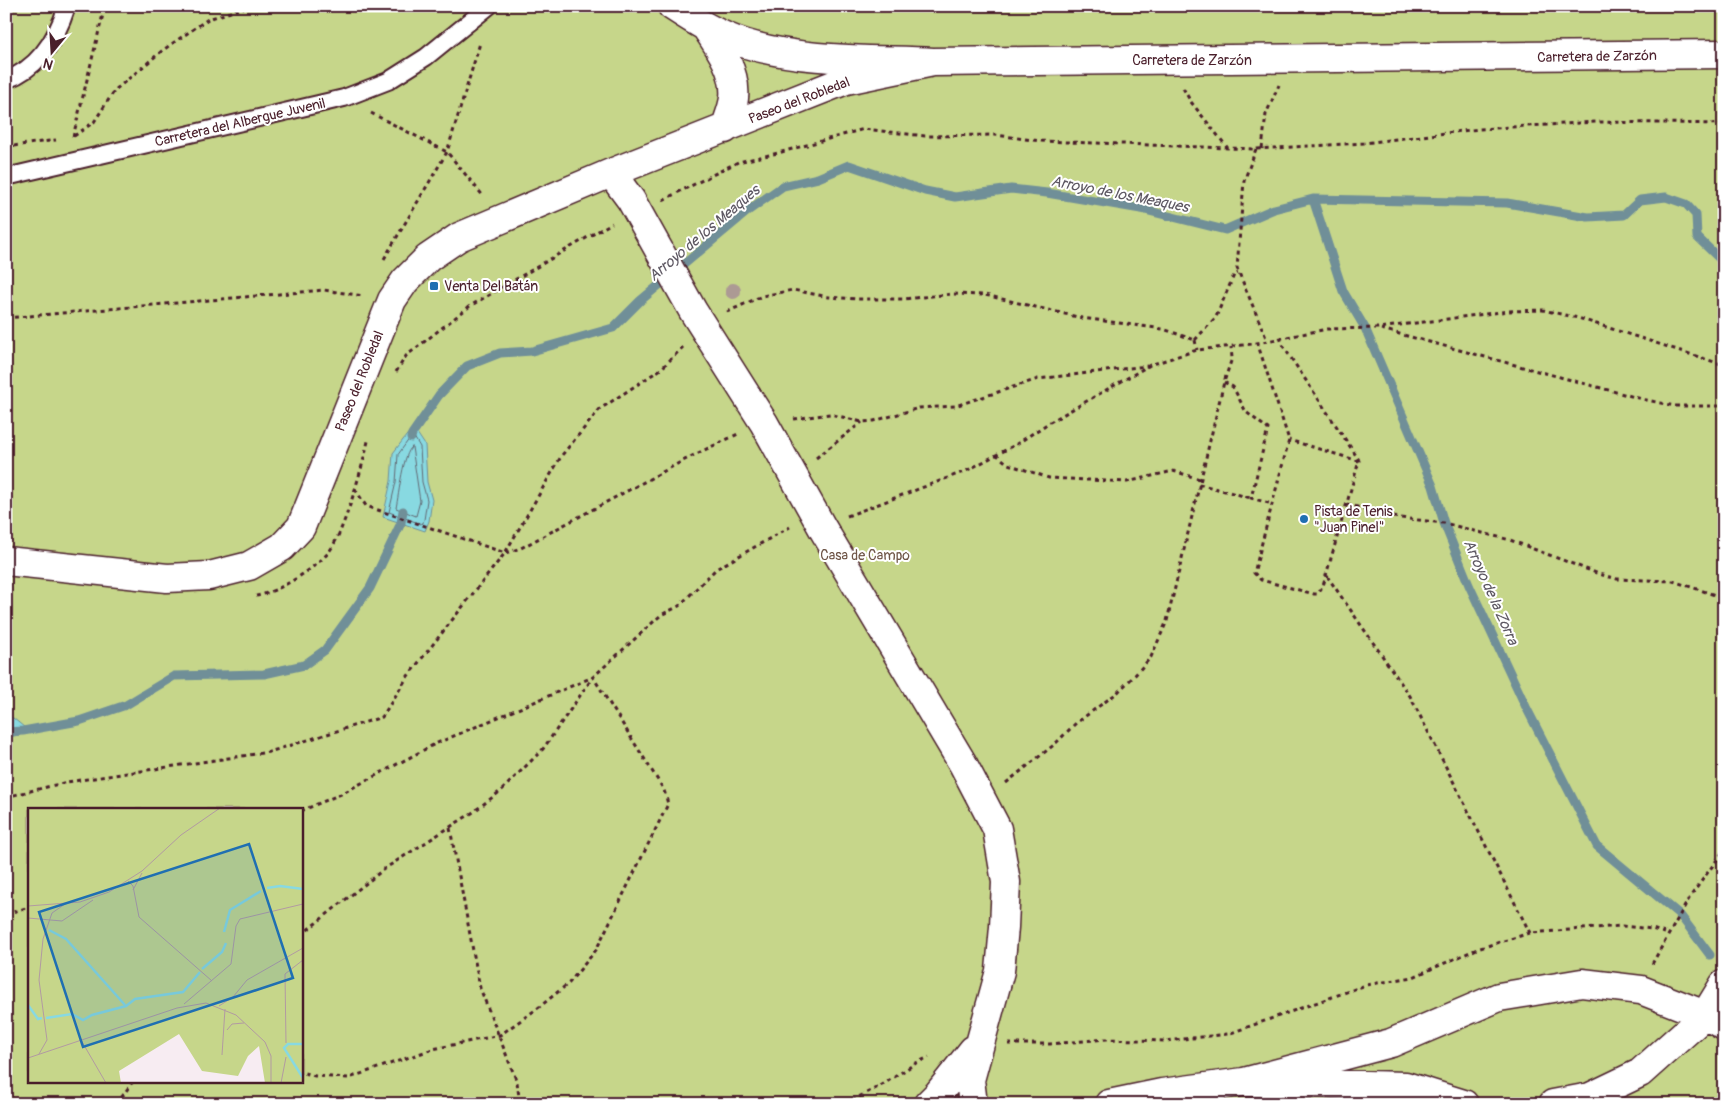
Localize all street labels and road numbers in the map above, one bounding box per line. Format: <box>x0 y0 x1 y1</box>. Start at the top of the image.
street label: Carretera de Zarzón <box>1537 47 1657 66</box>
street label: Carretera de Zarzón <box>1132 52 1252 69</box>
street label: Paseo del Robledal <box>746 73 852 128</box>
street label: Carretera del Albergue Juvenil <box>153 95 327 150</box>
street label: Paseo del Robledal <box>332 328 387 434</box>

